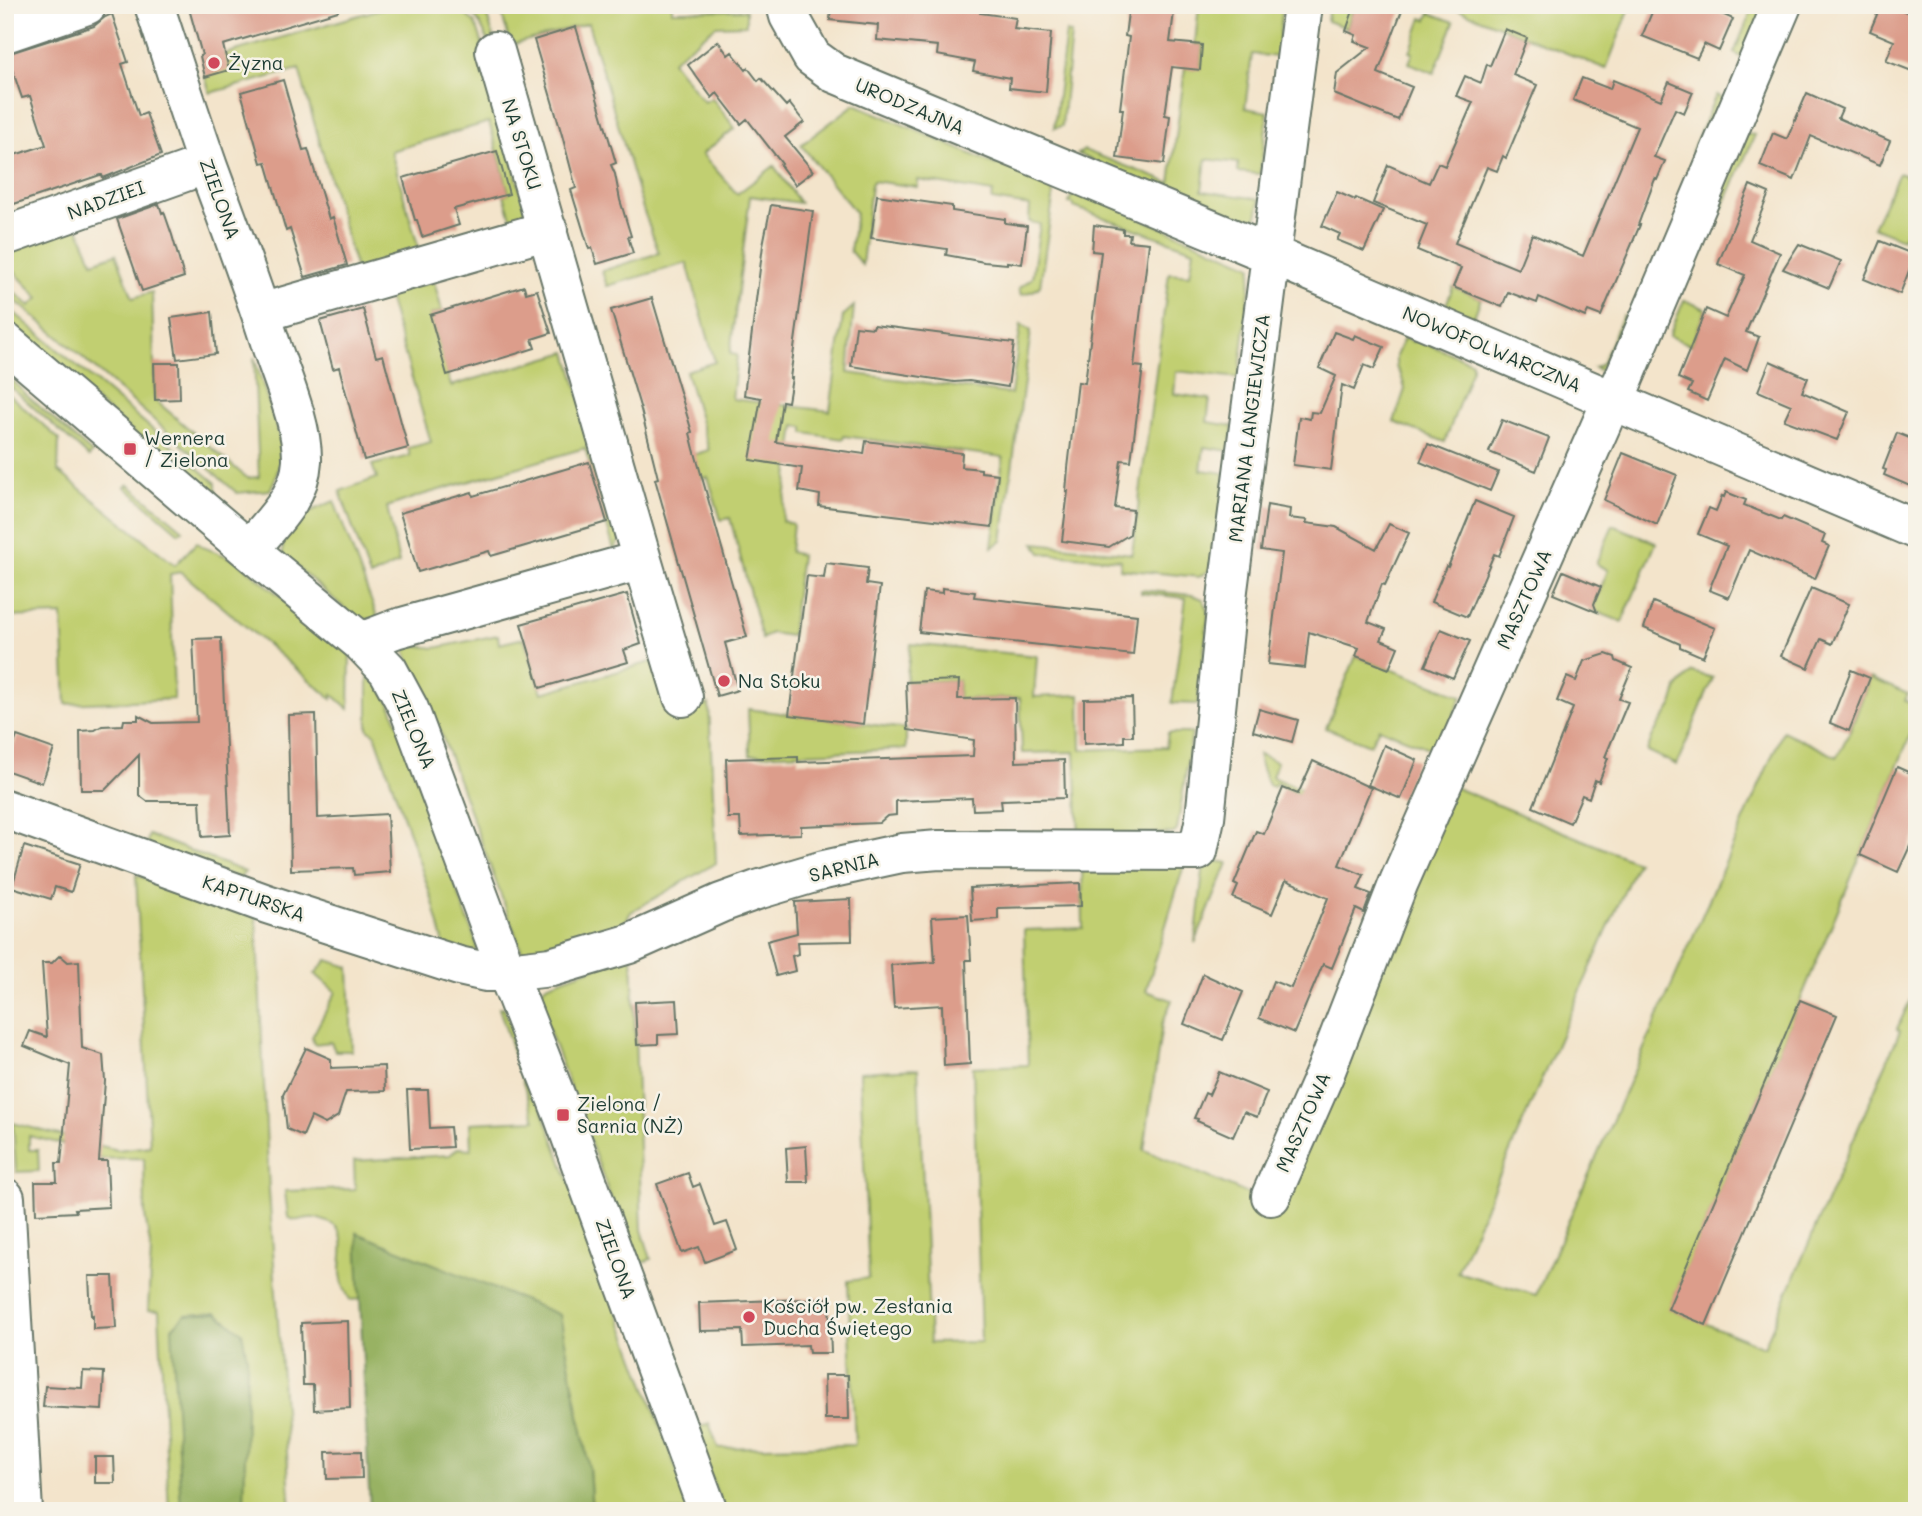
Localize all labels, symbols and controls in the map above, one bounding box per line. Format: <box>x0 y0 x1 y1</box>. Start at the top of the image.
place label: Żyzna <box>228 50 284 75</box>
marker: Żyzna <box>206 55 222 71</box>
street label: URODZAJNA <box>852 71 969 140</box>
street label: NA STOKU <box>497 95 548 192</box>
street label: ZIELONA <box>194 155 247 243</box>
street label: NADZIEI <box>64 174 148 225</box>
street label: NOWOFOLWARCZNA <box>1399 300 1585 398</box>
street label: MARIANA LANGIEWICZA <box>1222 312 1275 544</box>
place label: Wernera / Zielona <box>144 425 229 472</box>
marker: Wernera / Zielona <box>122 441 138 457</box>
street label: MASZTOWA <box>1490 545 1557 653</box>
place label: Na Stoku <box>738 668 821 693</box>
marker: Na Stoku <box>716 673 732 689</box>
street label: ZIELONA <box>387 685 442 772</box>
street label: SARNIA <box>806 846 882 887</box>
street label: KAPTURSKA <box>199 868 309 927</box>
street label: MASZTOWA <box>1269 1068 1336 1176</box>
place label: Zielona / Sarnia (NŻ) <box>577 1091 683 1138</box>
marker: Zielona / Sarnia (NŻ) <box>555 1107 571 1123</box>
street label: ZIELONA <box>590 1215 643 1303</box>
place label: Kościół pw. Zesłania Ducha Świętego <box>763 1293 953 1340</box>
marker: Kościół pw. Zesłania Ducha Świętego <box>741 1309 757 1325</box>

